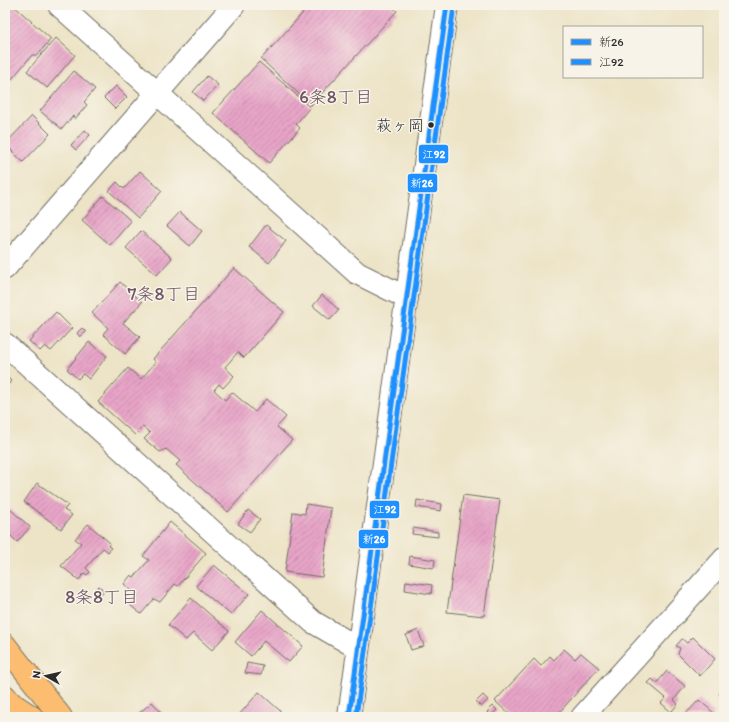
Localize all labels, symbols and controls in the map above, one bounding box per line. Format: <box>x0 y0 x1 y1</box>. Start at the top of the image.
legend <box>563 26 703 78</box>
text: 新26 <box>599 35 624 49</box>
text: 江92 <box>599 55 624 69</box>
district label: 6条8丁目 <box>299 86 373 108</box>
place label: 萩ヶ岡 <box>376 116 424 135</box>
marker: 萩ヶ岡 <box>426 120 436 130</box>
line badge: 江92 <box>418 144 449 164</box>
text: 江92 <box>423 148 445 161</box>
line badge: 新26 <box>407 173 438 193</box>
text: 新26 <box>411 177 433 190</box>
district label: 7条8丁目 <box>128 283 200 305</box>
line badge: 江92 <box>369 500 400 519</box>
text: 江92 <box>374 503 396 516</box>
line badge: 新26 <box>358 529 389 549</box>
text: 新26 <box>363 533 385 546</box>
district label: 8条8丁目 <box>65 586 139 608</box>
north arrow <box>26 656 66 696</box>
text: N <box>30 670 44 679</box>

